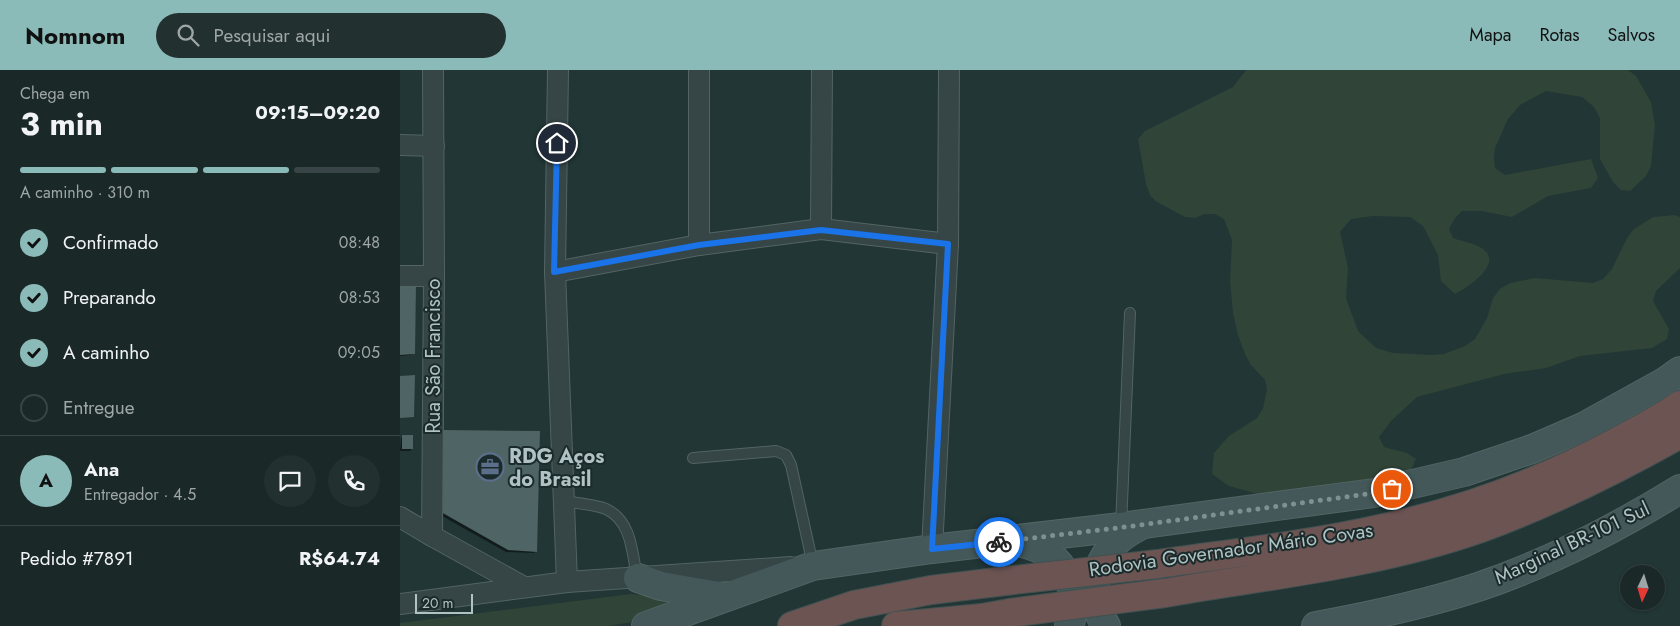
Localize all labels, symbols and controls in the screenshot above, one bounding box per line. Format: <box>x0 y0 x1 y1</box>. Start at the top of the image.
search box <box>156 13 506 58</box>
text: Nomnom <box>25 18 126 53</box>
icon: search <box>174 21 202 49</box>
text: Pesquisar aqui <box>214 22 330 49</box>
text: Mapa <box>1469 22 1511 48</box>
text: Rotas <box>1539 22 1580 48</box>
text: Salvos <box>1608 22 1655 48</box>
text: Chega em <box>20 82 90 105</box>
text: 09:15–09:20 <box>255 99 380 126</box>
text: 3 min <box>20 101 103 147</box>
pin <box>536 122 578 164</box>
icon: home <box>543 129 571 157</box>
text: A caminho · 310 m <box>20 181 150 204</box>
icon: check <box>20 229 48 257</box>
text: Confirmado <box>63 229 158 256</box>
text: 08:48 <box>339 231 380 254</box>
street label: Rua São Francisco <box>419 279 448 433</box>
icon: check <box>20 284 48 312</box>
text: Preparando <box>63 284 156 311</box>
text: 08:53 <box>339 286 380 309</box>
icon: check <box>20 339 48 367</box>
text: A caminho <box>63 339 150 366</box>
text: 09:05 <box>338 341 380 364</box>
text: Entregue <box>63 394 135 421</box>
place label: RDG Aços do Brasil <box>509 442 604 494</box>
office icon: RDG Aços do Brasil <box>475 452 505 482</box>
button: chat <box>264 455 316 507</box>
button: phone <box>328 455 380 507</box>
text: Ana <box>84 456 119 483</box>
text: A <box>39 467 53 494</box>
pin <box>1371 468 1413 510</box>
icon: bag <box>1378 475 1406 503</box>
text: Entregador · 4.5 <box>84 483 196 506</box>
street label: Marginal BR-101 Sul <box>1490 494 1654 592</box>
street label: Rodovia Governador Mário Covas <box>1087 516 1375 584</box>
courier <box>974 517 1024 567</box>
icon: bike <box>985 528 1013 556</box>
text: Pedido #7891 <box>20 545 134 572</box>
text: R$64.74 <box>299 545 380 572</box>
north arrow <box>1620 565 1665 610</box>
map controls <box>1620 565 1665 610</box>
scale bar <box>415 591 472 614</box>
text: 20 m <box>422 593 454 613</box>

